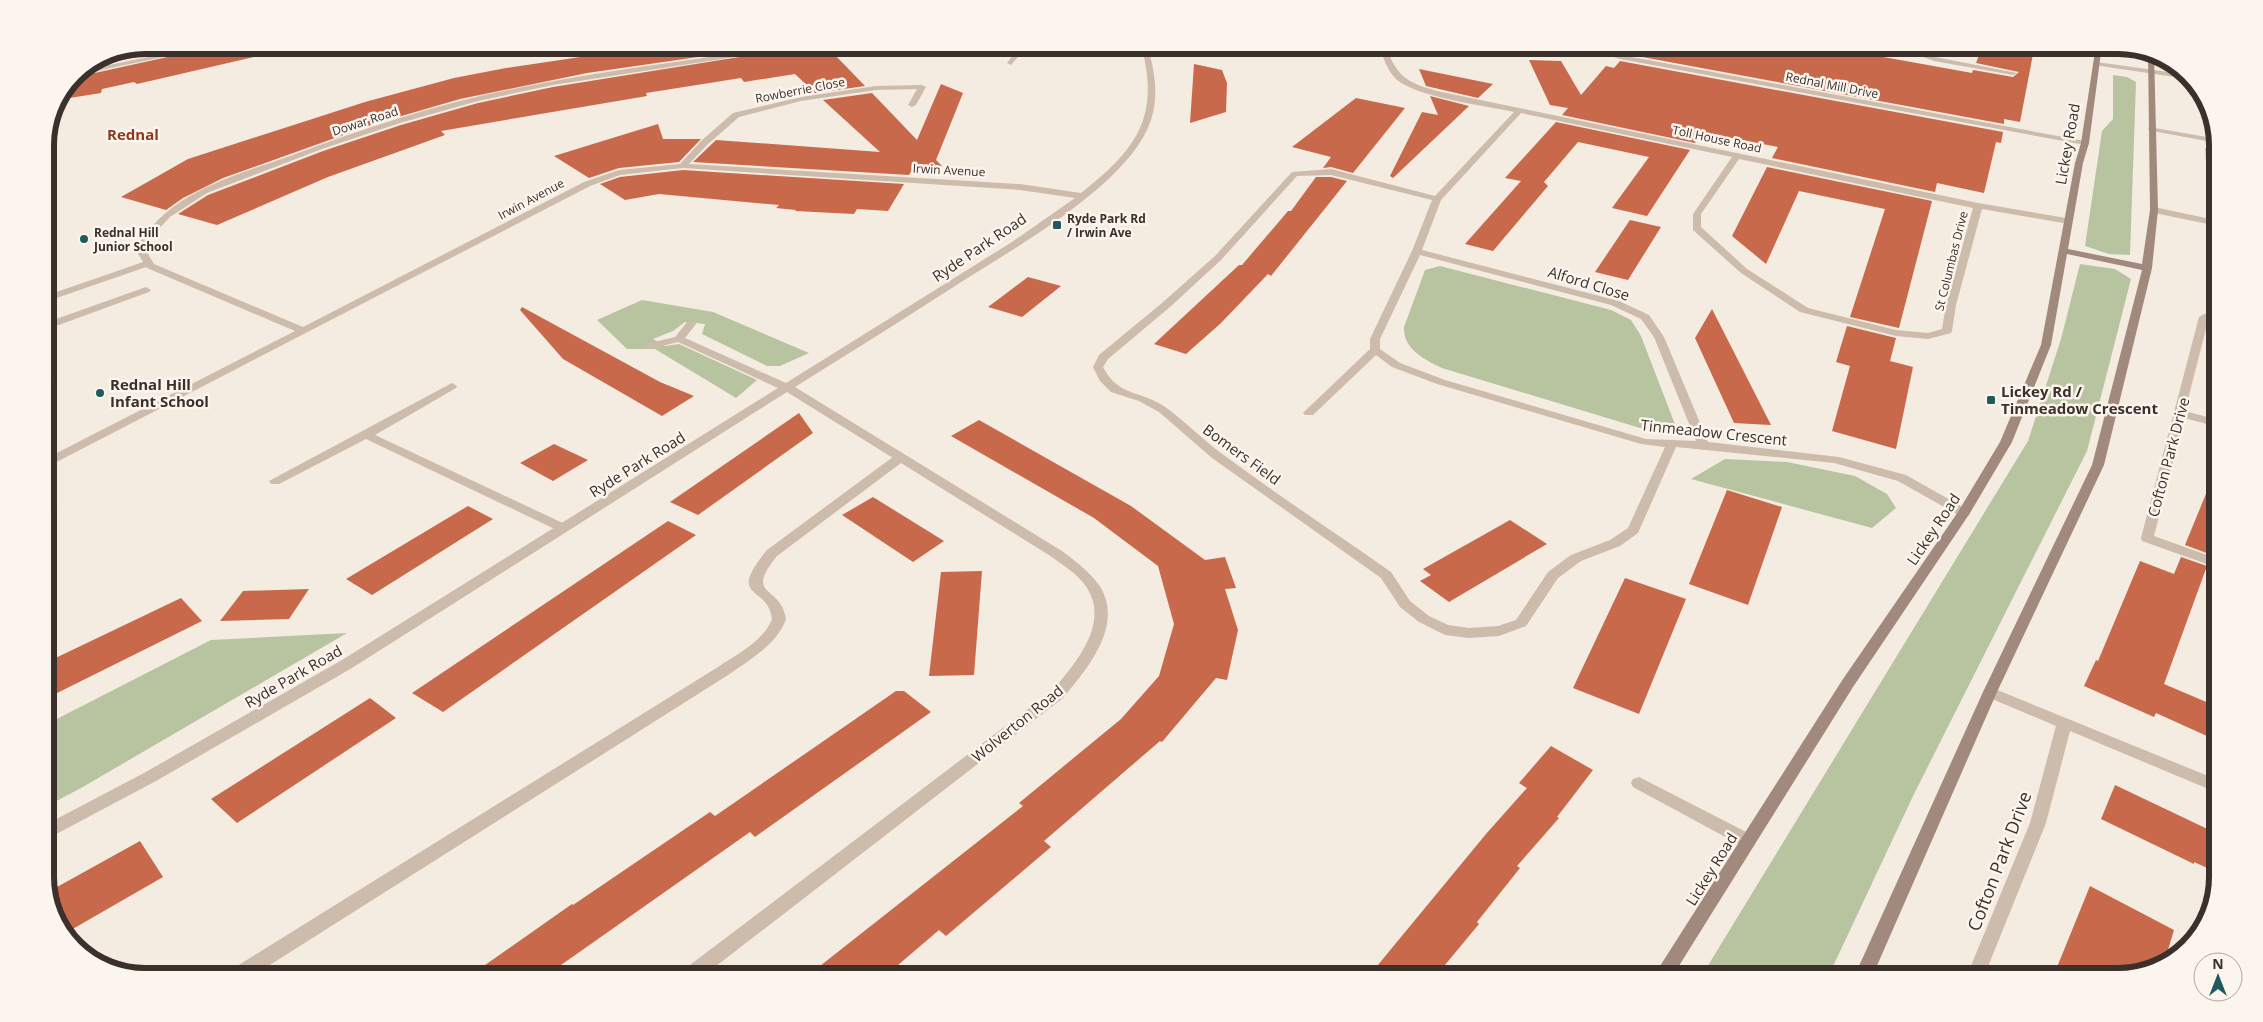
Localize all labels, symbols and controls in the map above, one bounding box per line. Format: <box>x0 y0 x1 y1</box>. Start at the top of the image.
street label: Rednal Mill Drive <box>1784 68 1880 102</box>
street label: Rowberrie Close <box>754 73 847 107</box>
street label: Dowar Road <box>330 102 400 140</box>
street label: Lickey Road <box>2050 102 2084 186</box>
street label: Toll House Road <box>1671 121 1763 157</box>
district label: Rednal <box>107 124 159 144</box>
street label: Irwin Avenue <box>912 160 986 180</box>
street label: Irwin Avenue <box>495 174 567 224</box>
street label: Ryde Park Road <box>928 208 1030 286</box>
street label: St Columbas Drive <box>1930 209 1972 313</box>
place label: Ryde Park Rd / Irwin Ave <box>1067 210 1146 241</box>
marker: Ryde Park Rd / Irwin Ave <box>1051 219 1063 231</box>
place label: Rednal Hill Junior School <box>93 224 173 255</box>
marker: Rednal Hill Junior School <box>78 233 90 245</box>
street label: Alford Close <box>1546 261 1632 305</box>
place label: Rednal Hill Infant School <box>110 374 209 411</box>
place label: Lickey Rd / Tinmeadow Crescent <box>2001 381 2158 418</box>
marker: Rednal Hill Infant School <box>94 387 106 399</box>
marker: Lickey Rd / Tinmeadow Crescent <box>1985 394 1997 406</box>
street label: Cofton Park Drive <box>2142 395 2194 519</box>
street label: Tinmeadow Crescent <box>1640 414 1788 450</box>
street label: Bomers Field <box>1199 419 1285 489</box>
street label: Ryde Park Road <box>585 427 689 501</box>
street label: Lickey Road <box>1902 489 1964 569</box>
street label: Ryde Park Road <box>241 640 345 712</box>
street label: Wolverton Road <box>967 680 1067 766</box>
street label: Cofton Park Drive <box>1961 788 2037 934</box>
street label: Lickey Road <box>1681 829 1741 909</box>
north arrow <box>2193 952 2243 1002</box>
text: N <box>2212 954 2224 973</box>

